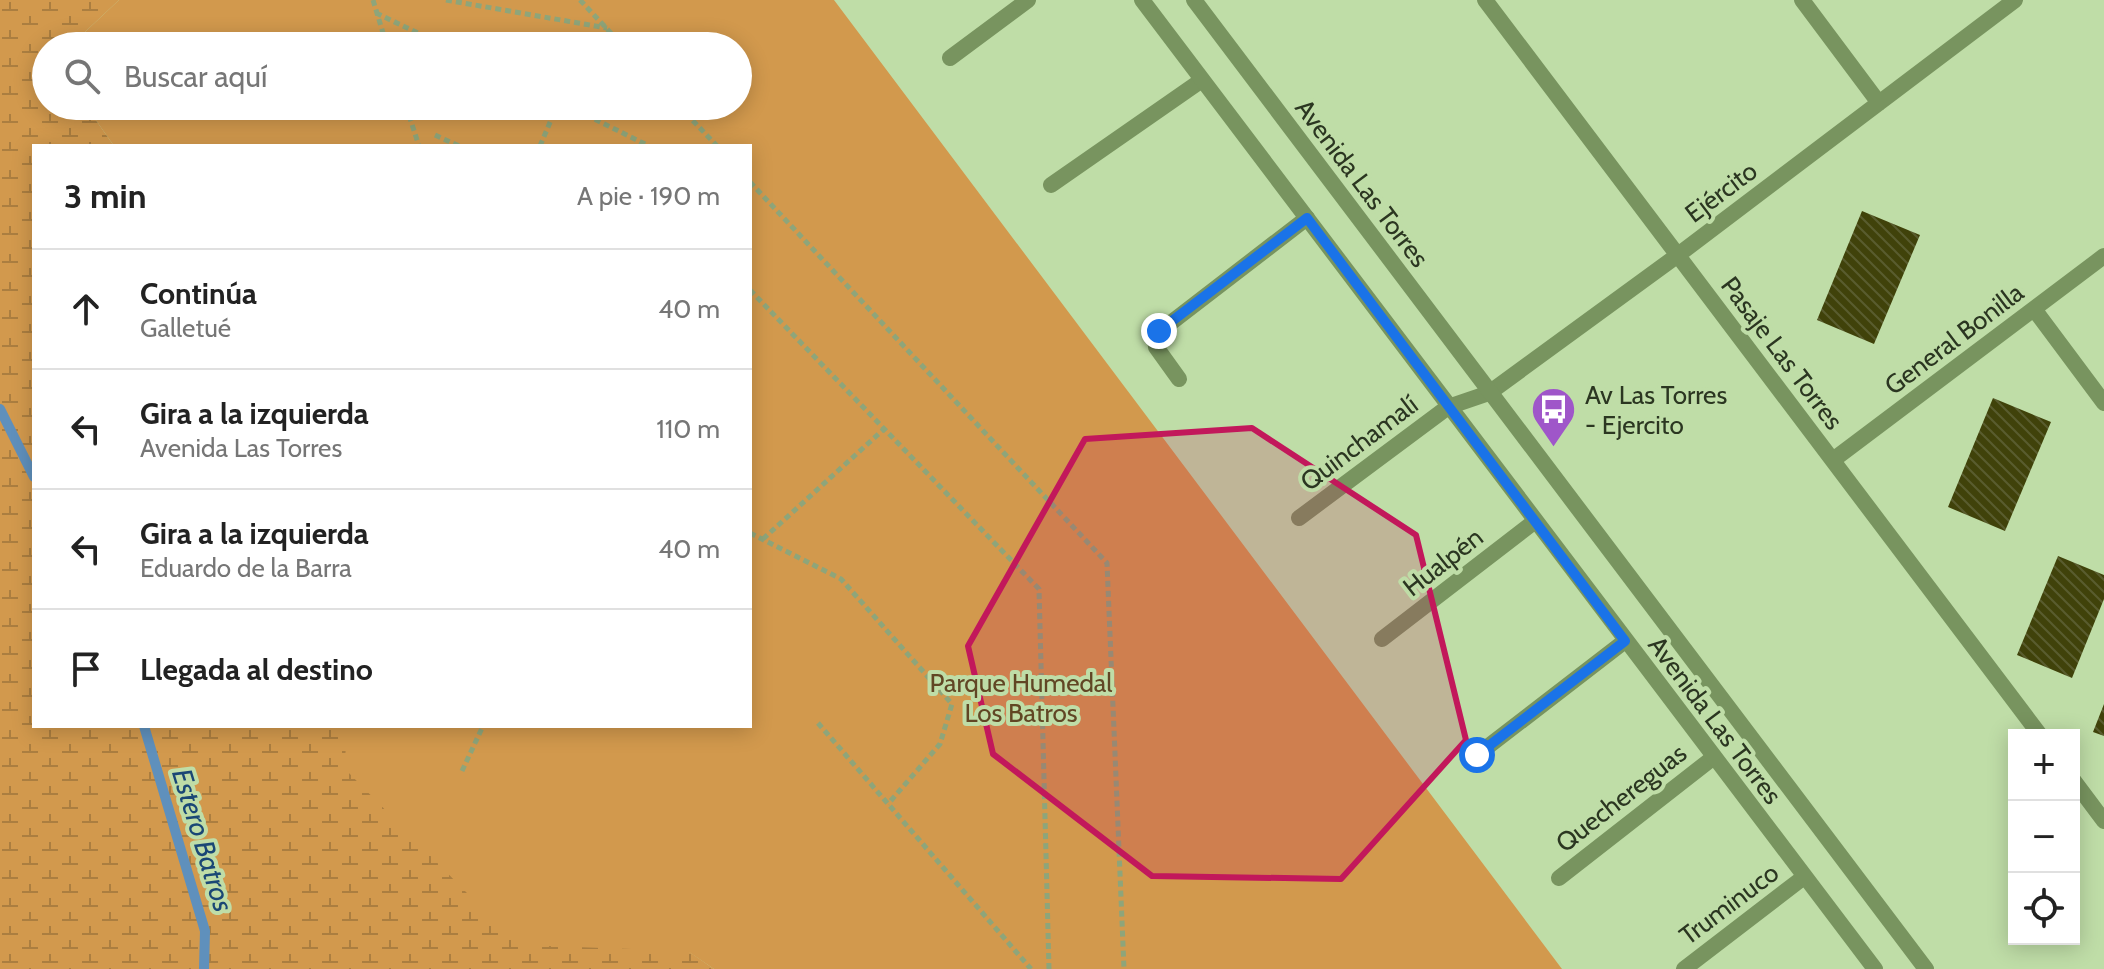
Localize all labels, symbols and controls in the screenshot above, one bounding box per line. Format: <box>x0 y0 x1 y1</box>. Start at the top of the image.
search box <box>32 32 752 120</box>
icon: search <box>60 54 104 98</box>
text: Buscar aquí <box>124 58 267 95</box>
street label: Avenida Las Torres <box>1288 93 1436 274</box>
street label: Ejército <box>1679 155 1763 229</box>
text: 3 min <box>64 175 146 217</box>
text: A pie · 190 m <box>577 180 720 212</box>
street label: Pasaje Las Torres <box>1714 270 1850 436</box>
text: Continúa <box>140 275 257 312</box>
street label: General Bonilla <box>1878 276 2030 402</box>
icon: ahead <box>64 287 108 331</box>
text: 40 m <box>658 293 720 325</box>
text: Galletué <box>140 312 231 344</box>
route end <box>1141 313 1177 349</box>
place label: Av Las Torres - Ejercito <box>1585 379 1727 441</box>
bus stop icon: Av Las Torres - Ejercito <box>1530 386 1578 449</box>
street label: Quinchamalí <box>1294 388 1424 498</box>
text: Gira a la izquierda <box>140 395 369 432</box>
icon: left <box>64 407 108 451</box>
text: 110 m <box>656 413 720 445</box>
text: Avenida Las Torres <box>140 432 342 464</box>
text: Gira a la izquierda <box>140 515 369 552</box>
street label: Hualpén <box>1397 521 1489 603</box>
icon: left <box>64 527 108 571</box>
text: 40 m <box>658 533 720 565</box>
text: Eduardo de la Barra <box>140 552 352 584</box>
street label: Avenida Las Torres <box>1641 630 1789 811</box>
icon: arrive <box>64 647 108 691</box>
text: Llegada al destino <box>140 651 373 688</box>
park label: Parque Humedal Los Batros <box>930 667 1113 729</box>
map controls <box>2008 729 2080 945</box>
button: + <box>2008 729 2080 801</box>
route start <box>1459 737 1495 773</box>
street label: Quechereguas <box>1549 737 1693 859</box>
water label: Estero Batros <box>165 764 241 916</box>
button: − <box>2008 801 2080 873</box>
street label: Truminuco <box>1673 856 1785 952</box>
button: locate <box>2008 873 2080 945</box>

